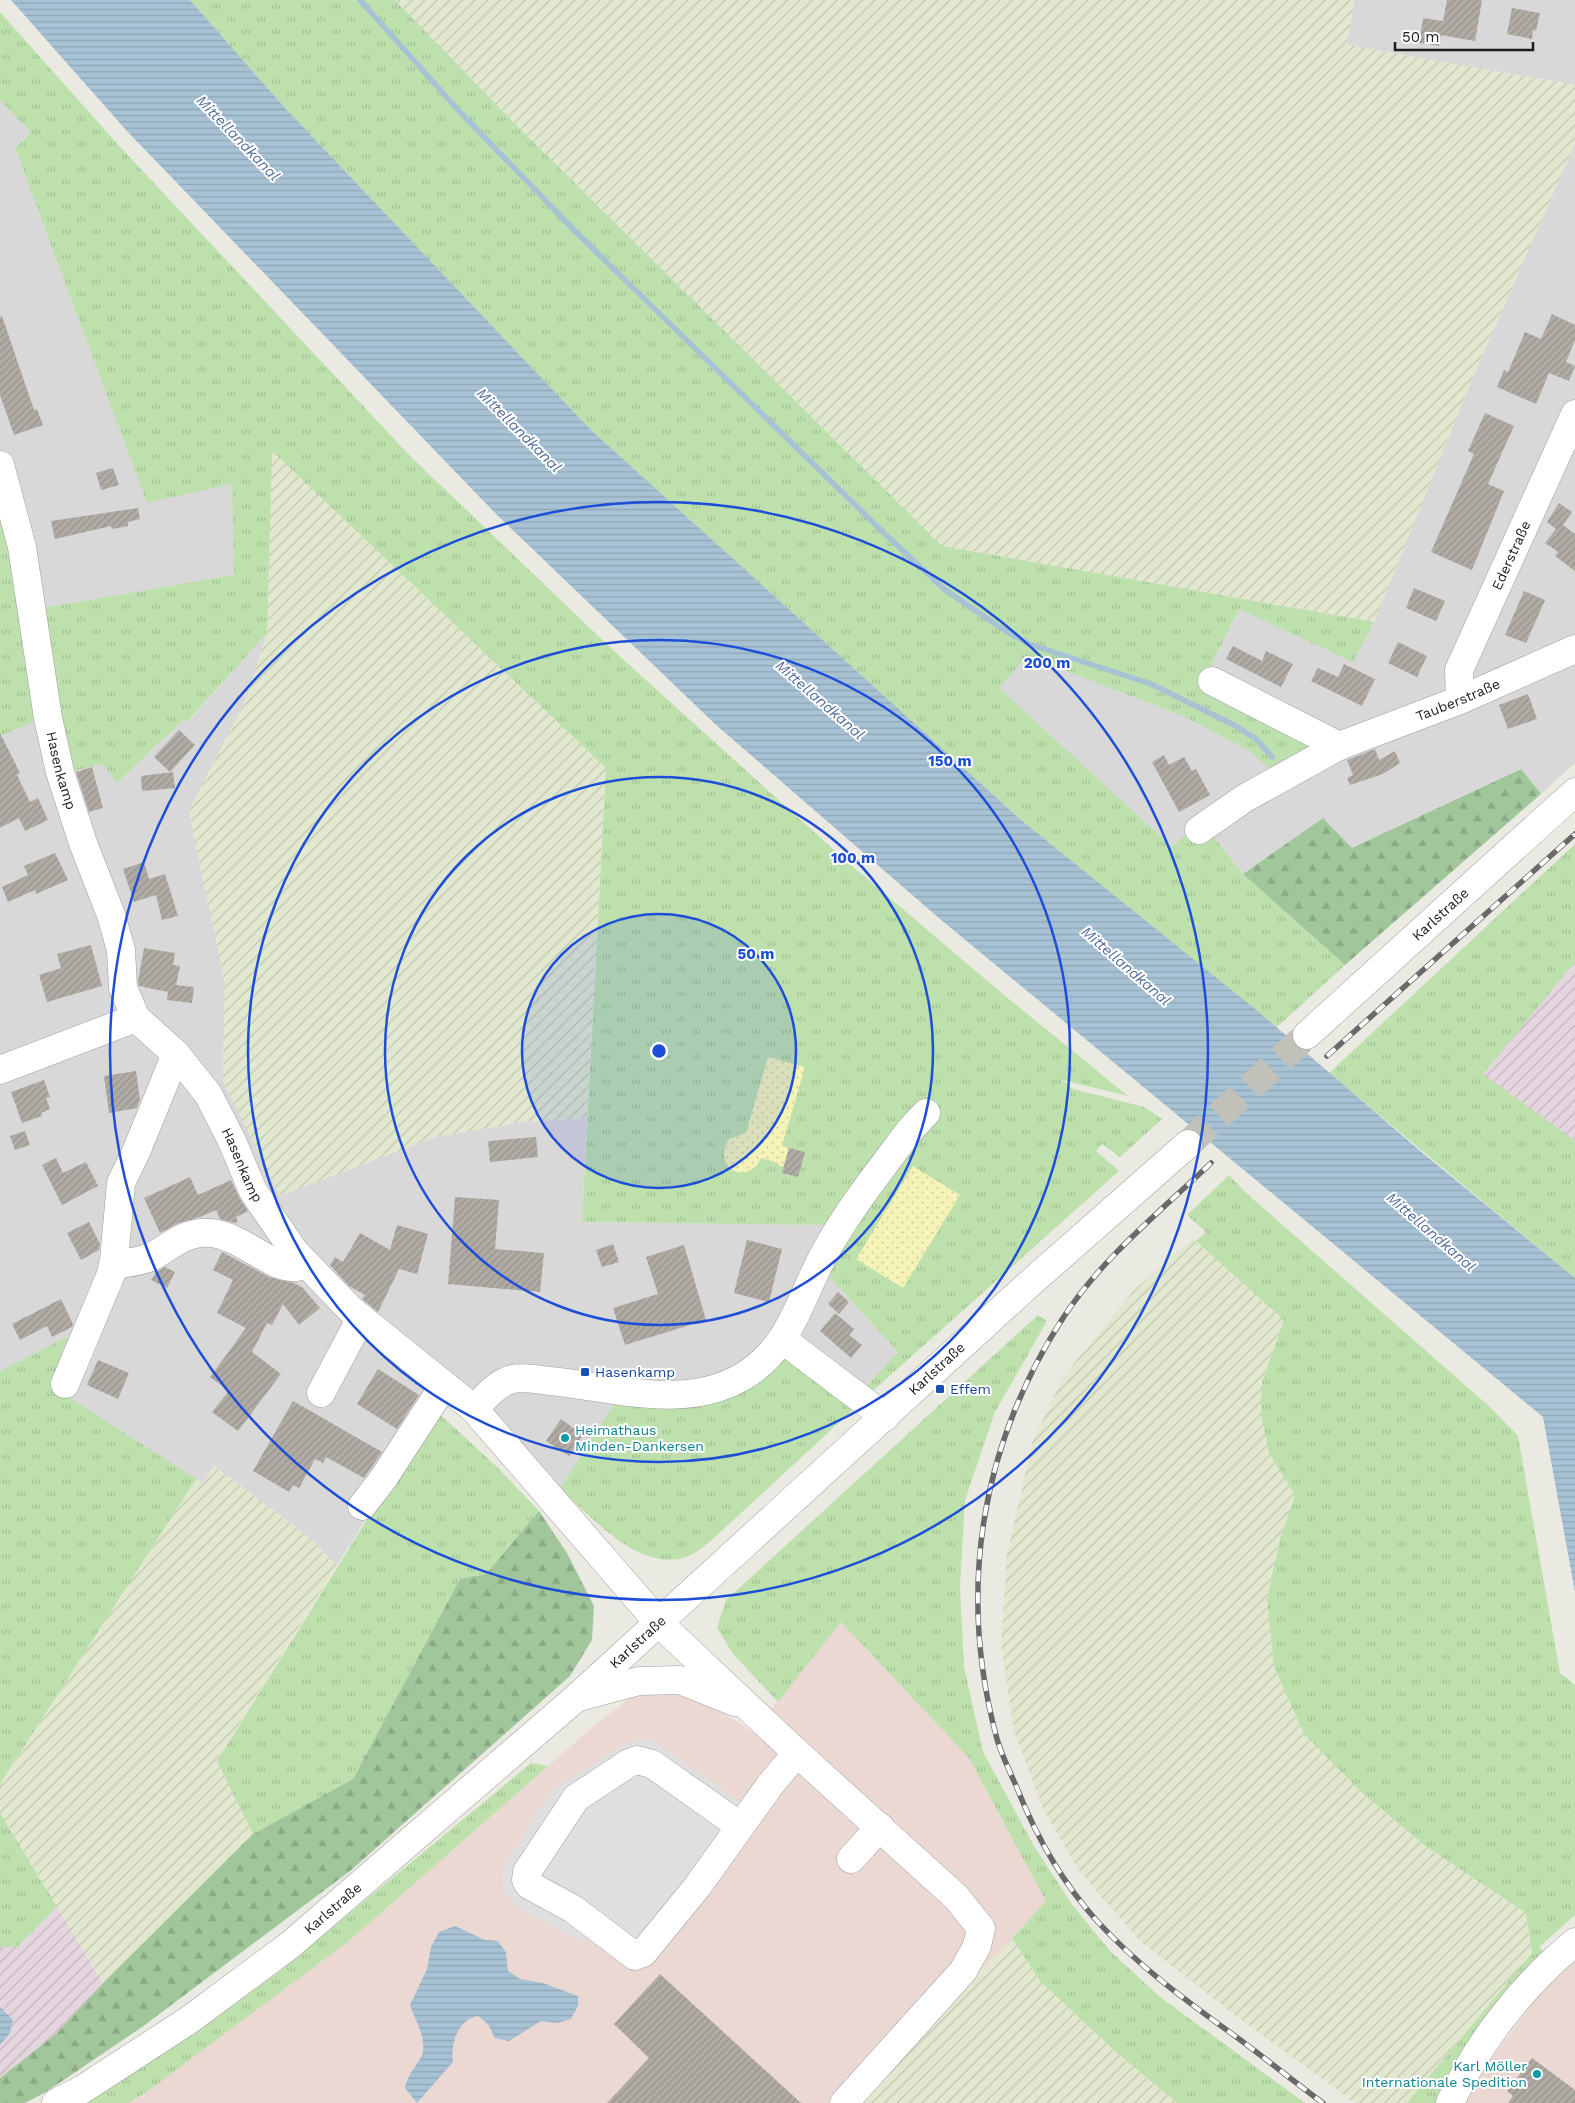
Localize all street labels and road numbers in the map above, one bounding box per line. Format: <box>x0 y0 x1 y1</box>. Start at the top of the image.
street label: Ederstraße <box>1488 518 1534 592</box>
street label: Tauberstraße <box>1414 675 1502 724</box>
street label: Hasenkamp <box>43 730 80 811</box>
street label: Karlstraße <box>1409 885 1472 944</box>
street label: Hasenkamp <box>218 1125 266 1205</box>
street label: Karlstraße <box>905 1339 968 1398</box>
street label: Karlstraße <box>606 1612 669 1671</box>
street label: Karlstraße <box>301 1879 364 1937</box>

